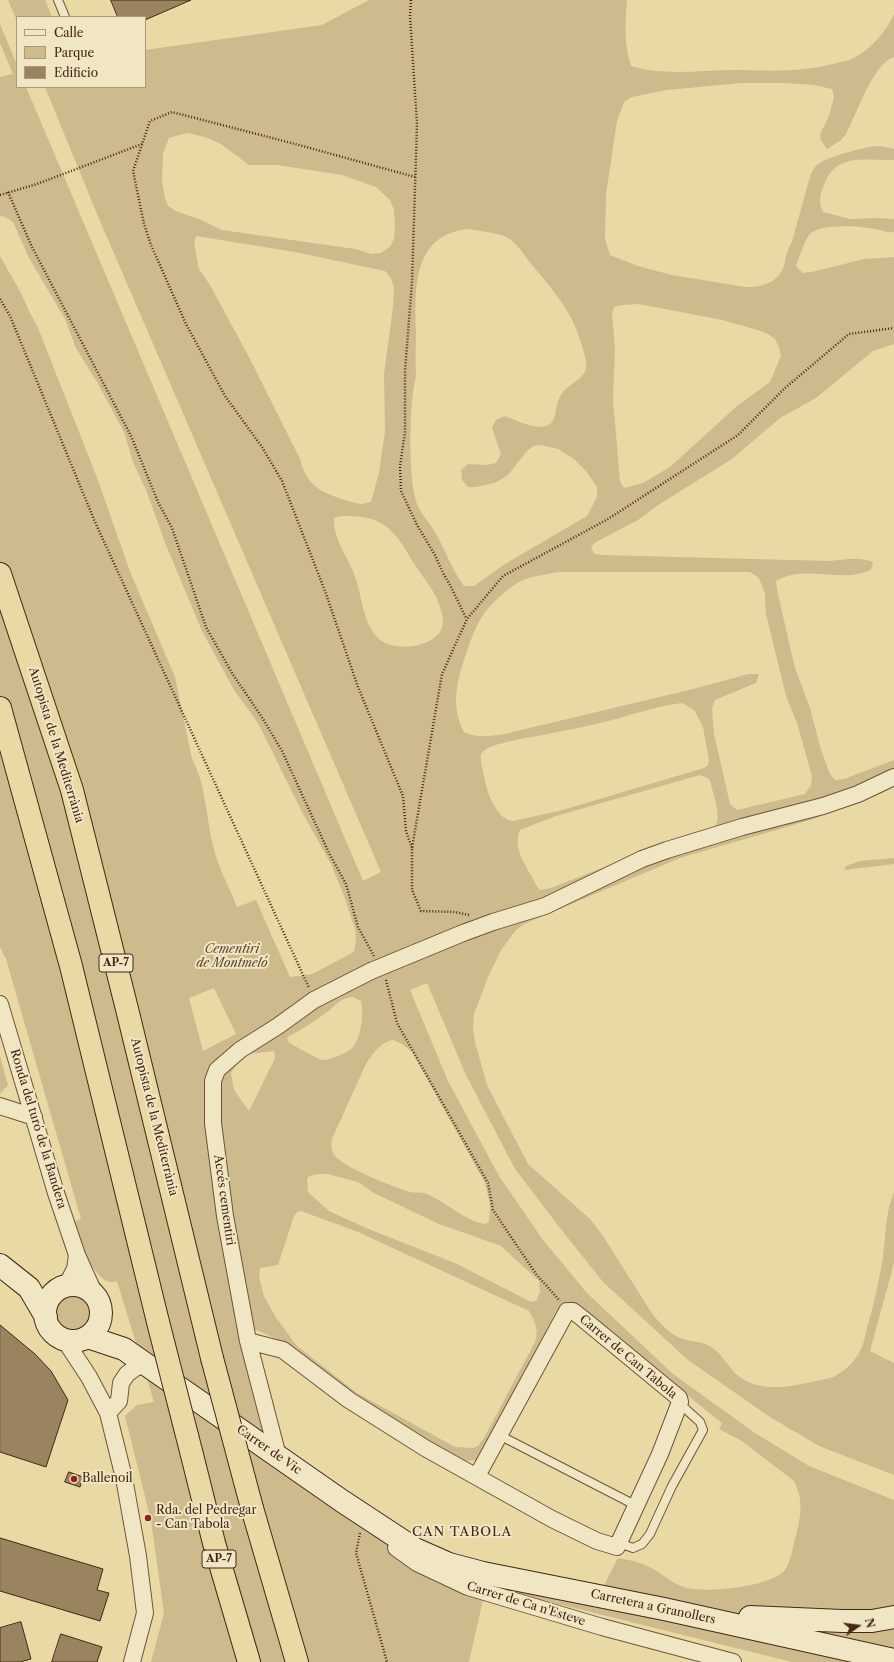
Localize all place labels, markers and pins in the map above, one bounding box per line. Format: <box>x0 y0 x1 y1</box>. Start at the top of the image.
place label: Ballenoil <box>82 1472 133 1486</box>
marker: Ballenoil <box>69 1474 79 1484</box>
place label: Rda. del Pedregar - Can Tabola <box>156 1504 256 1532</box>
marker: Rda. del Pedregar - Can Tabola <box>143 1513 153 1523</box>

